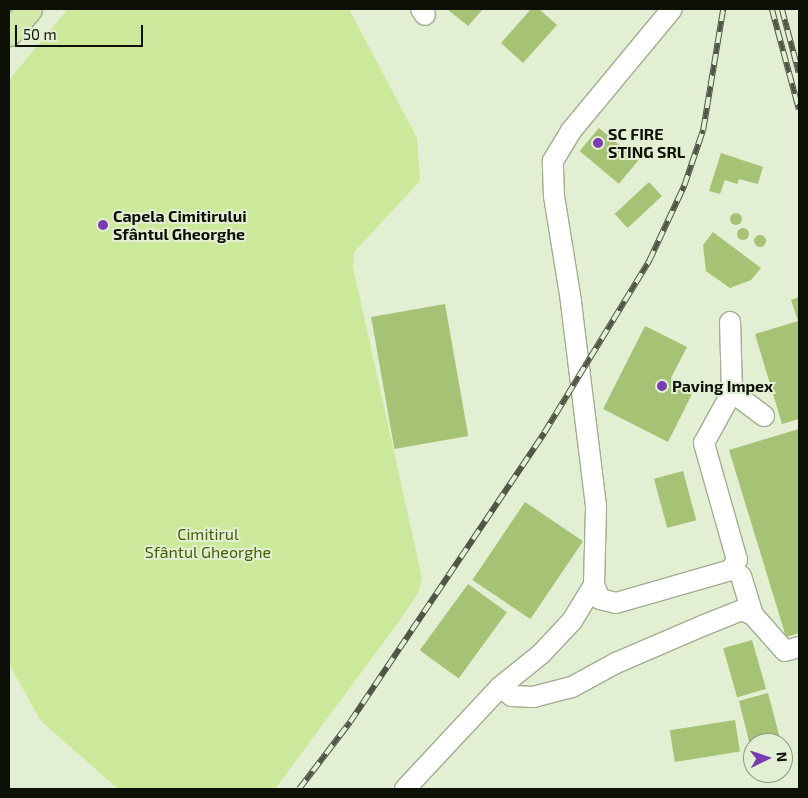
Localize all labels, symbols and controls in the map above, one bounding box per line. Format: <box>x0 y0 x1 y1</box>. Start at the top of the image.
scale bar <box>18 15 145 47</box>
text: 50 m <box>23 25 57 43</box>
place label: SC FIRE STING SRL <box>608 124 685 162</box>
marker: SC FIRE STING SRL <box>592 137 604 149</box>
place label: Capela Cimitirului Sfântul Gheorghe <box>113 206 247 244</box>
marker: Capela Cimitirului Sfântul Gheorghe <box>97 219 109 231</box>
place label: Paving Impex <box>672 376 773 396</box>
marker: Paving Impex <box>656 380 668 392</box>
park label: Cimitirul Sfântul Gheorghe <box>145 524 271 562</box>
north arrow <box>743 733 793 783</box>
text: N <box>774 751 791 763</box>

